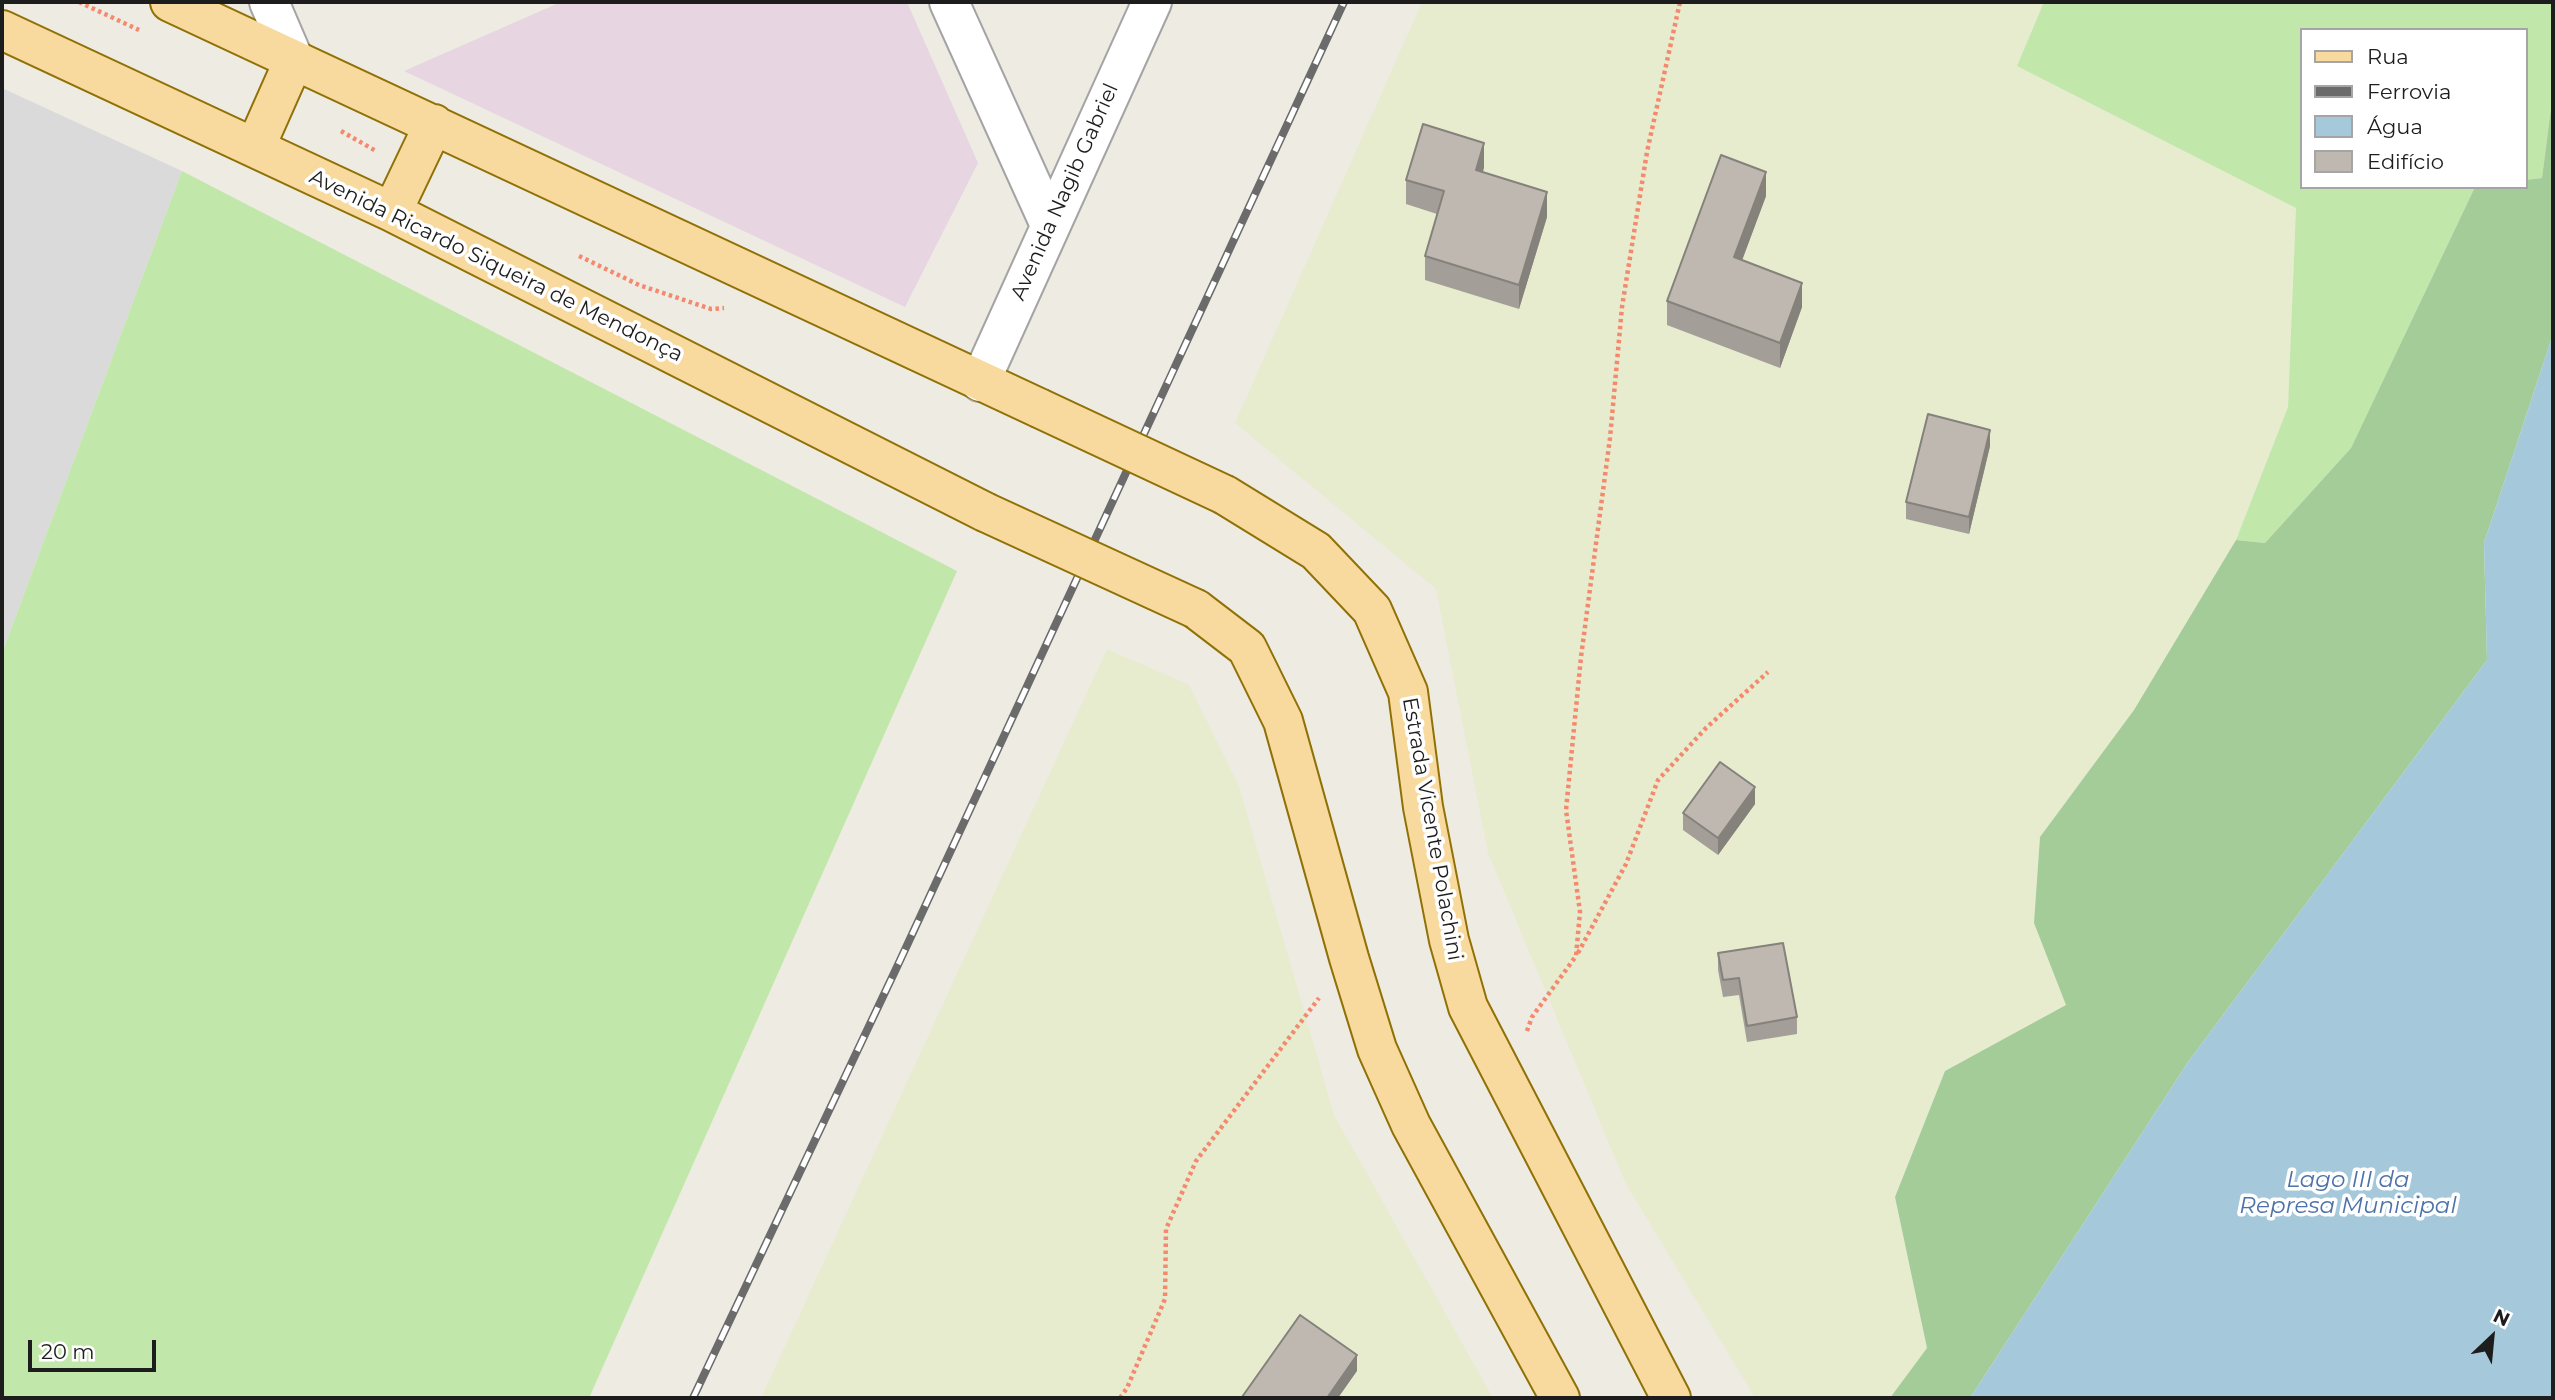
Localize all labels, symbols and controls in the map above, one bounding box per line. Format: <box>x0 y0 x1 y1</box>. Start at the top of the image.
legend <box>2300 28 2527 189</box>
text: Rua <box>2367 44 2409 69</box>
text: Ferrovia <box>2367 79 2451 104</box>
street label: Avenida Nagib Gabriel <box>1006 80 1124 304</box>
text: Água <box>2367 114 2423 139</box>
text: Edifício <box>2367 149 2444 174</box>
street label: Avenida Ricardo Siqueira de Mendonça <box>305 164 687 368</box>
street label: Estrada Vicente Polachini <box>1396 695 1468 963</box>
water label: Lago III da Represa Municipal <box>2239 1166 2457 1220</box>
north arrow <box>2457 1302 2527 1372</box>
text: N <box>2489 1304 2513 1331</box>
scale bar <box>32 1326 159 1370</box>
text: 20 m <box>41 1339 95 1364</box>

